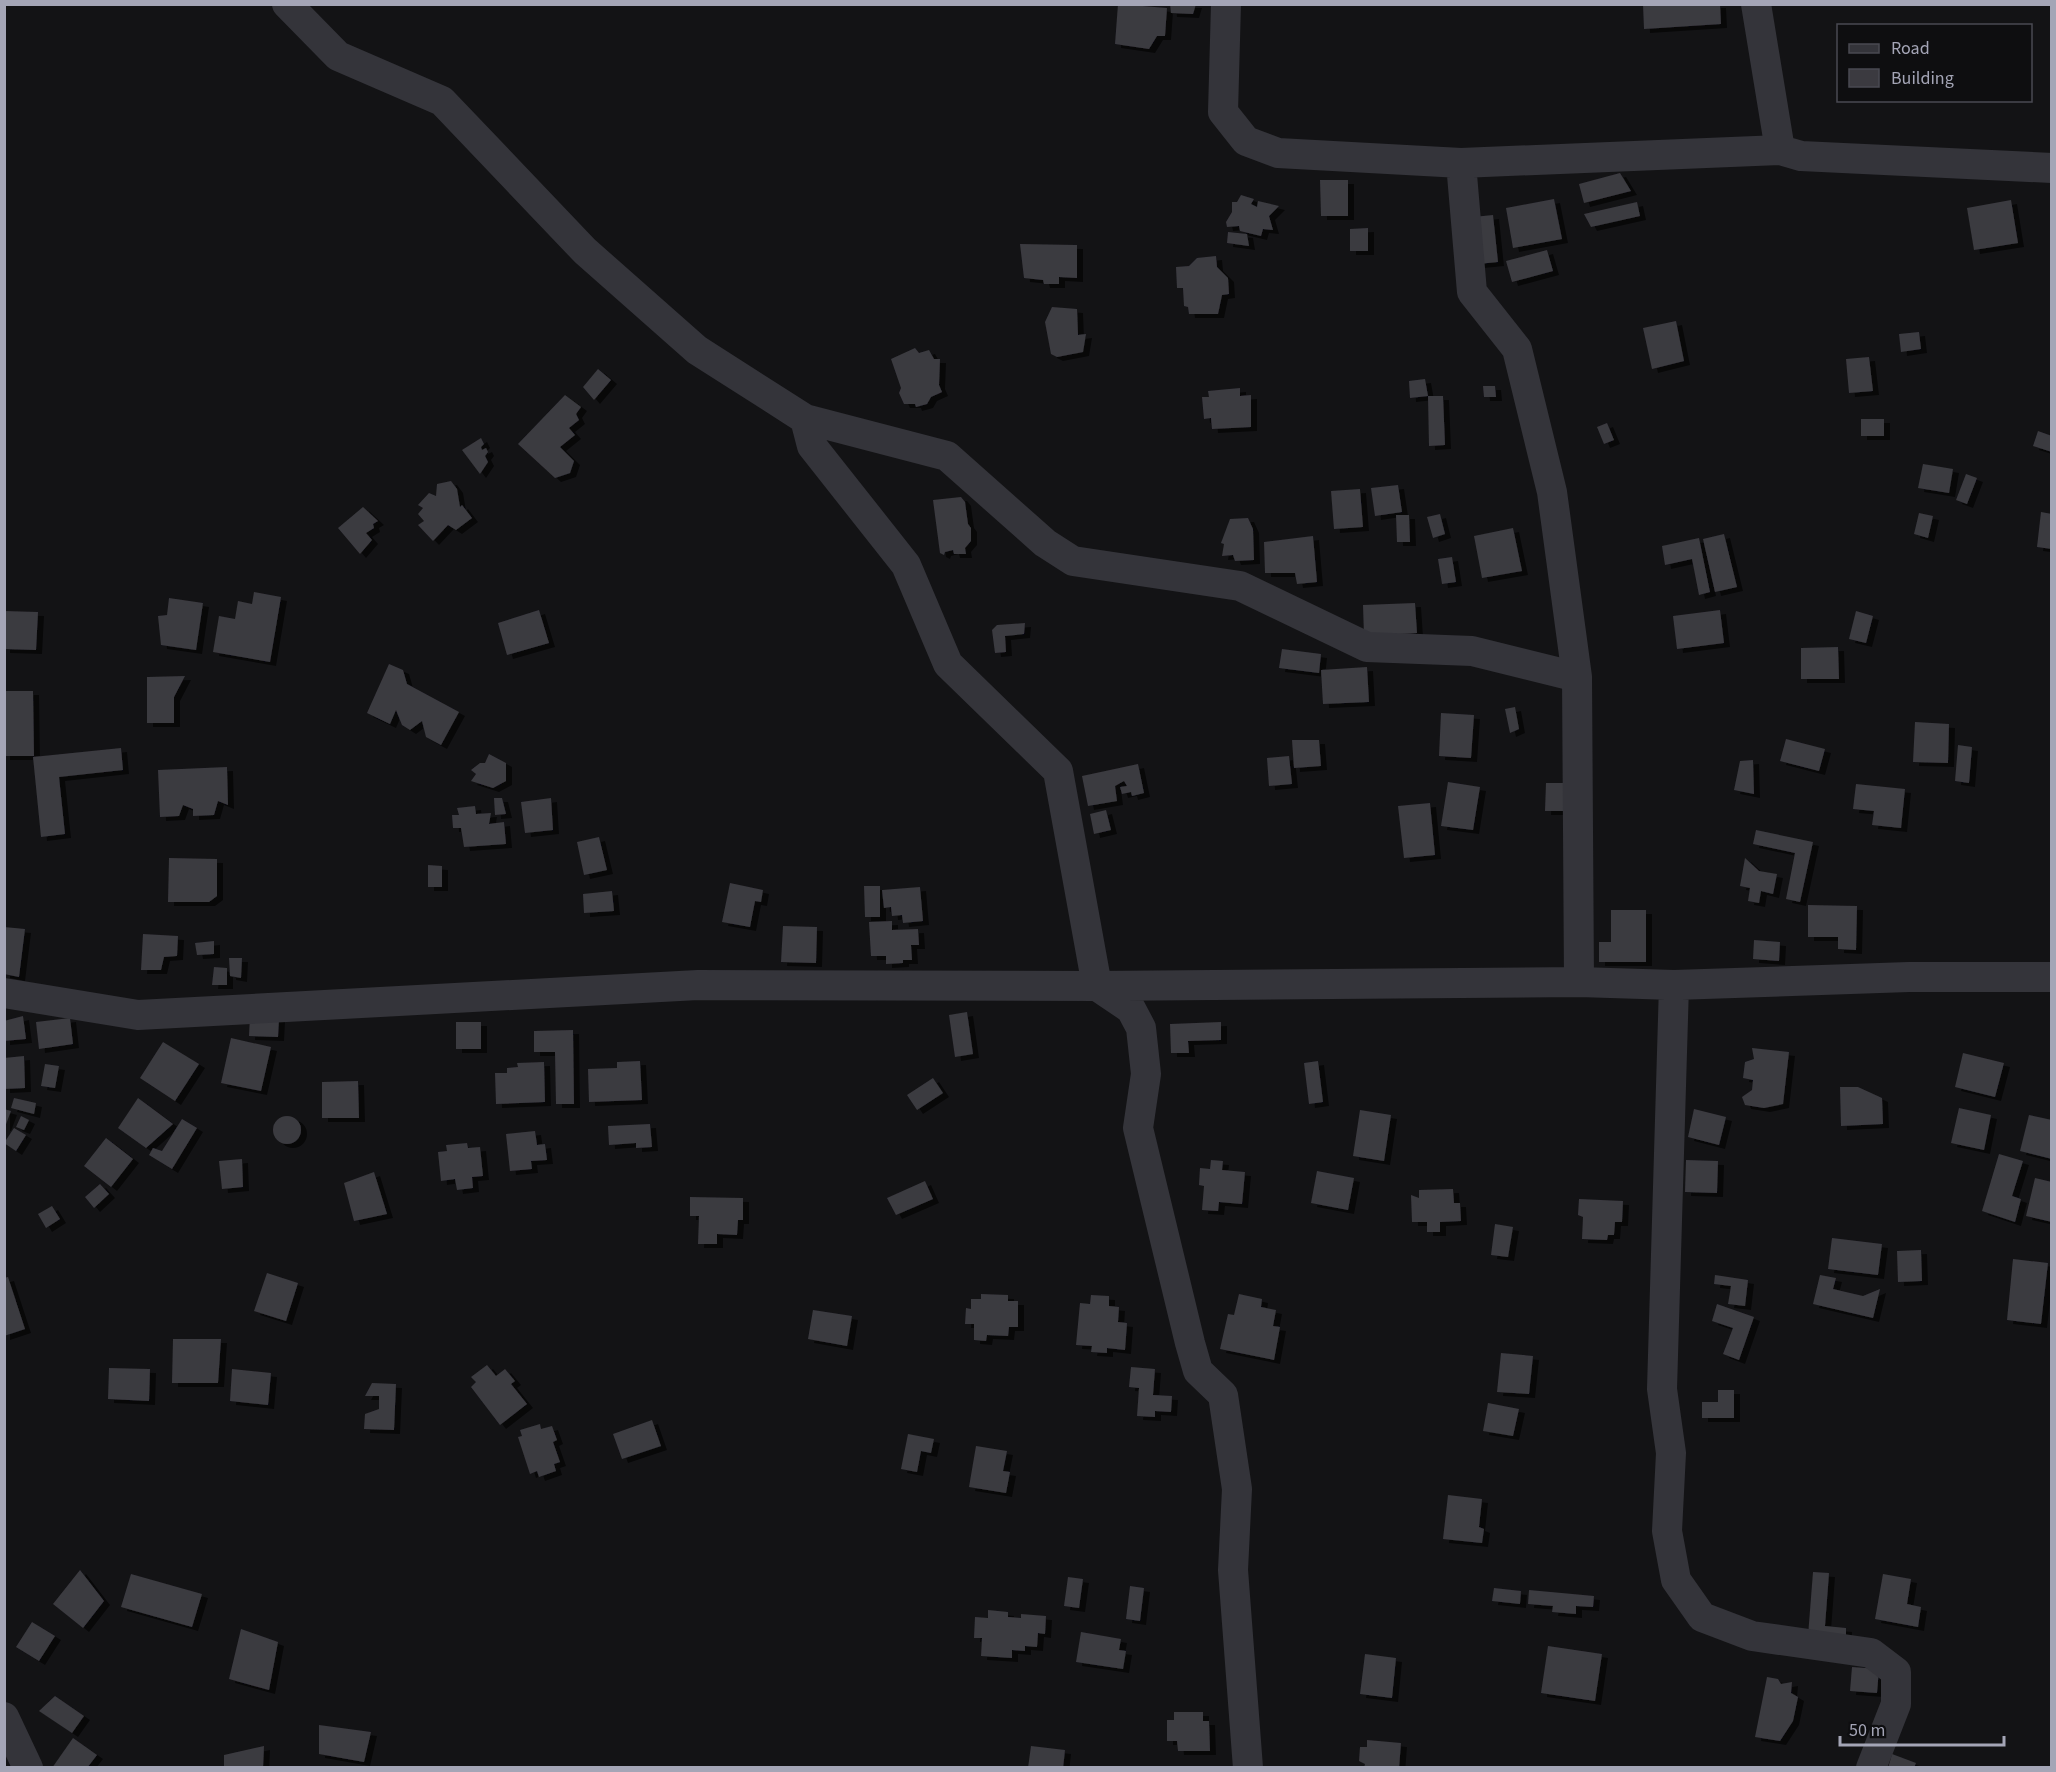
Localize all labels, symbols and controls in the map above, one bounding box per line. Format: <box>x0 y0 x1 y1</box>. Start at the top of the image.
legend <box>1837 24 2032 102</box>
text: Road <box>1891 36 1930 61</box>
text: Building <box>1891 66 1954 91</box>
scale bar <box>1840 1709 2004 1747</box>
text: 50 m <box>1849 1718 1885 1743</box>

